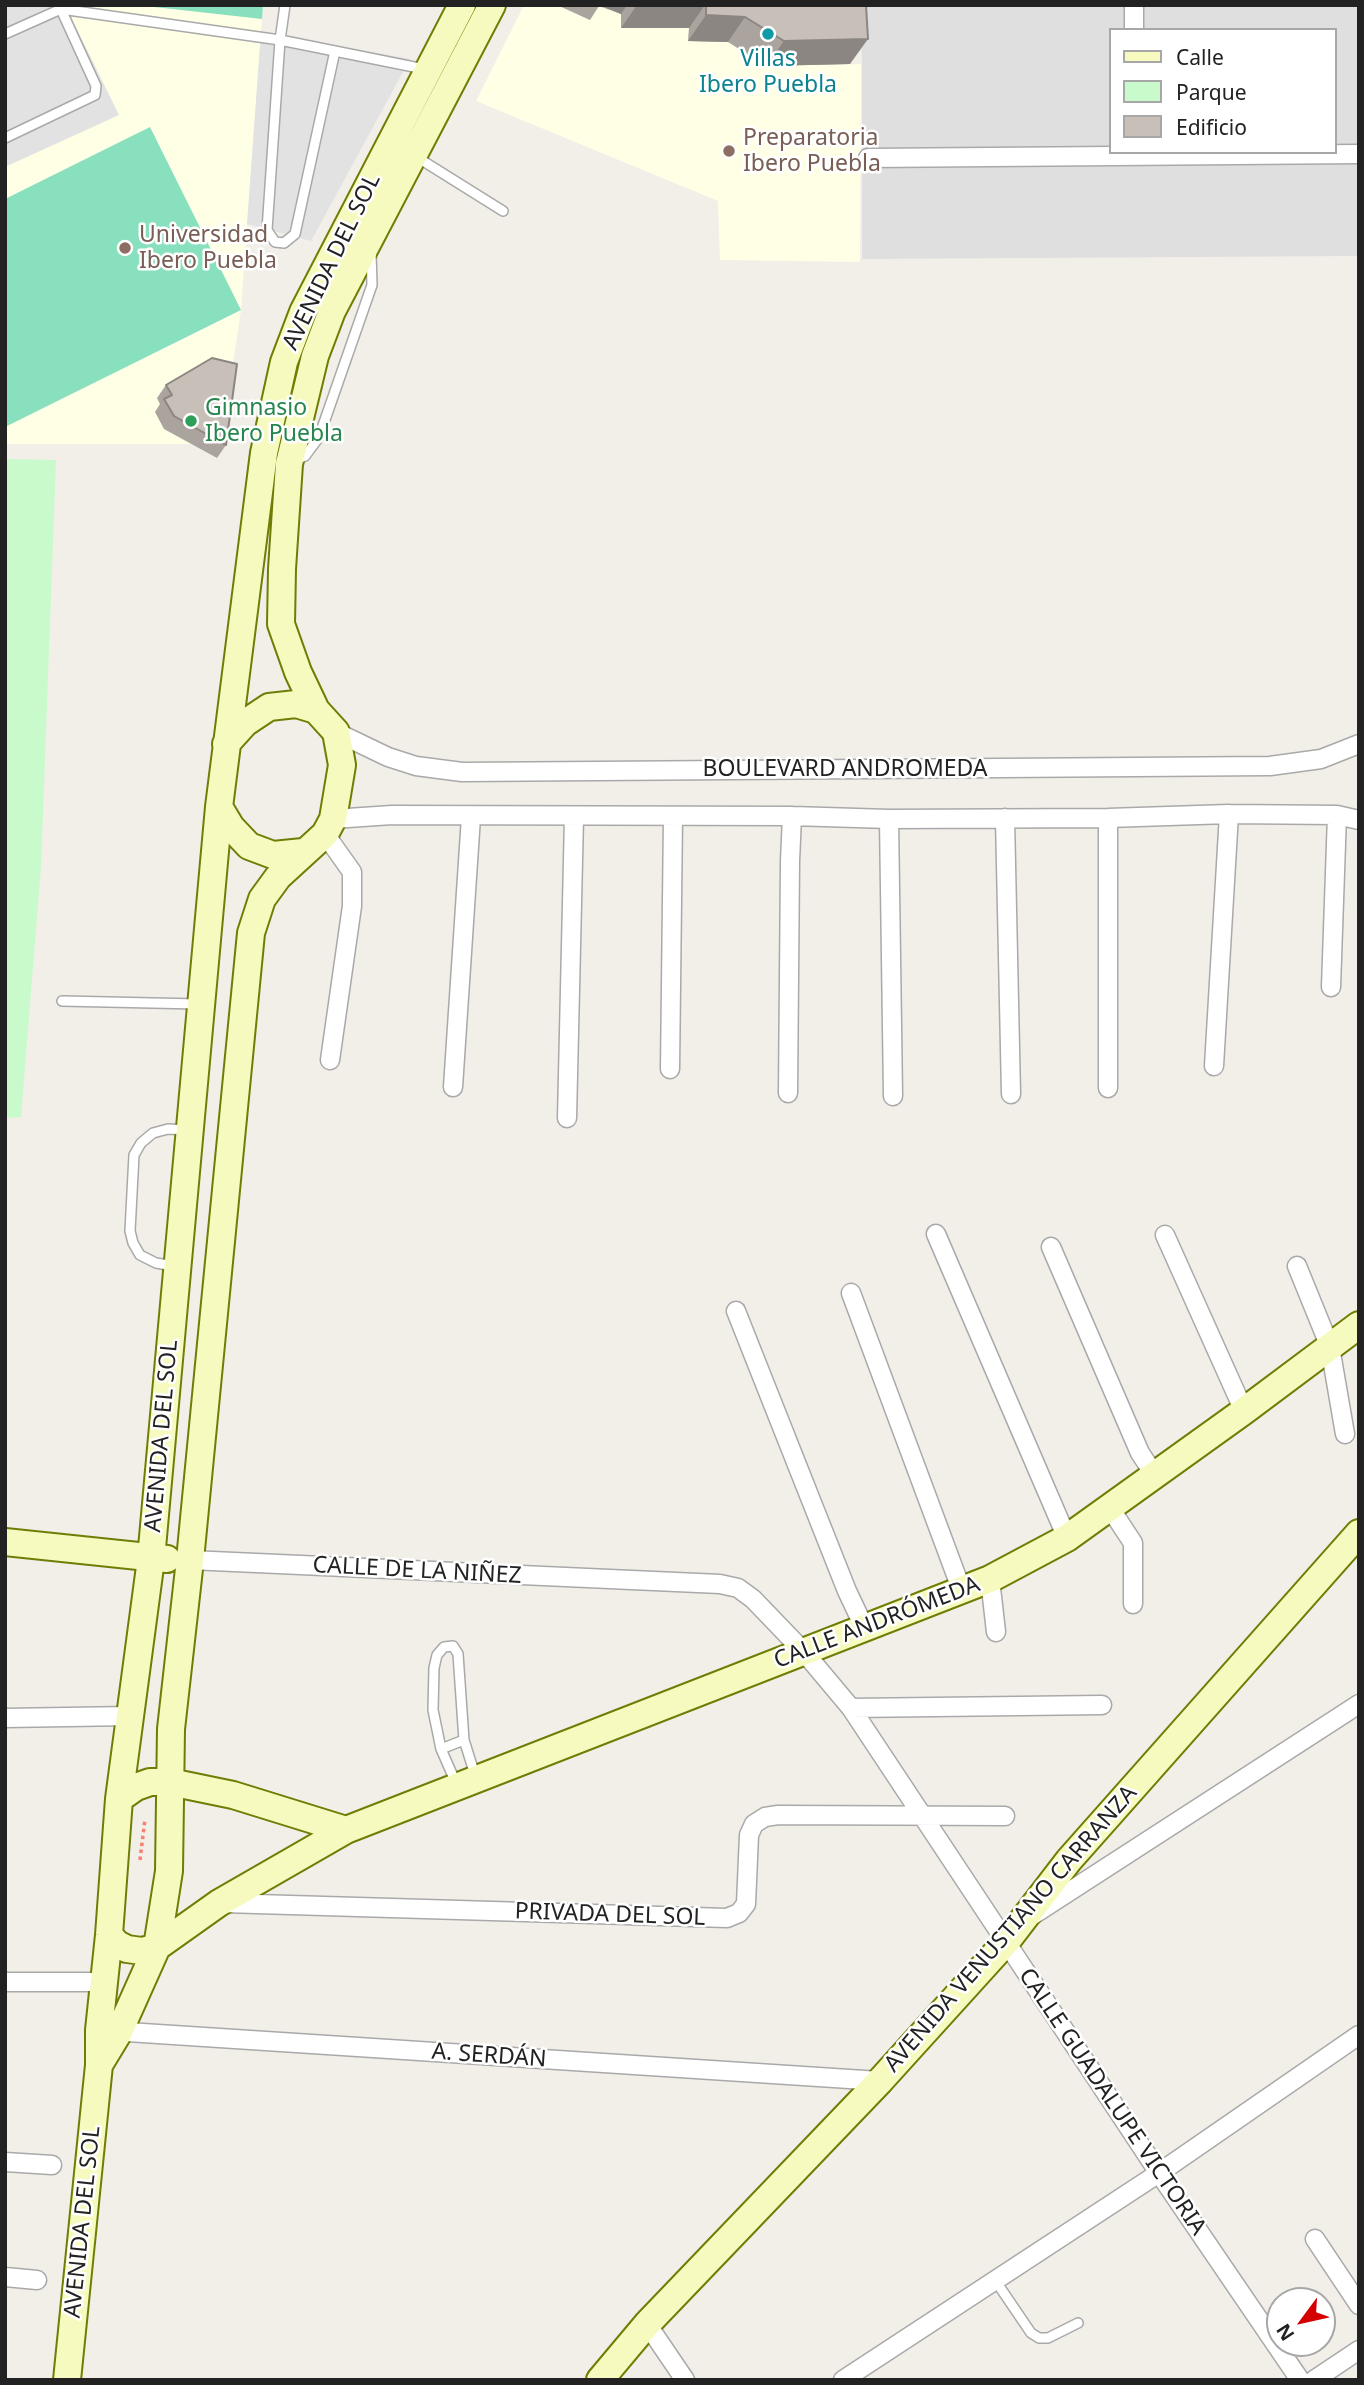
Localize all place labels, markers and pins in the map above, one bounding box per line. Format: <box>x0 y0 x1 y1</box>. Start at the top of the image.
marker: Villas Ibero Puebla <box>760 26 776 42</box>
place label: Villas Ibero Puebla <box>699 45 837 99</box>
place label: Preparatoria Ibero Puebla <box>743 124 881 178</box>
marker: Preparatoria Ibero Puebla <box>721 143 737 159</box>
place label: Universidad Ibero Puebla <box>139 221 277 275</box>
marker: Universidad Ibero Puebla <box>117 240 133 256</box>
place label: Gimnasio Ibero Puebla <box>205 394 343 448</box>
marker: Gimnasio Ibero Puebla <box>183 413 199 429</box>

